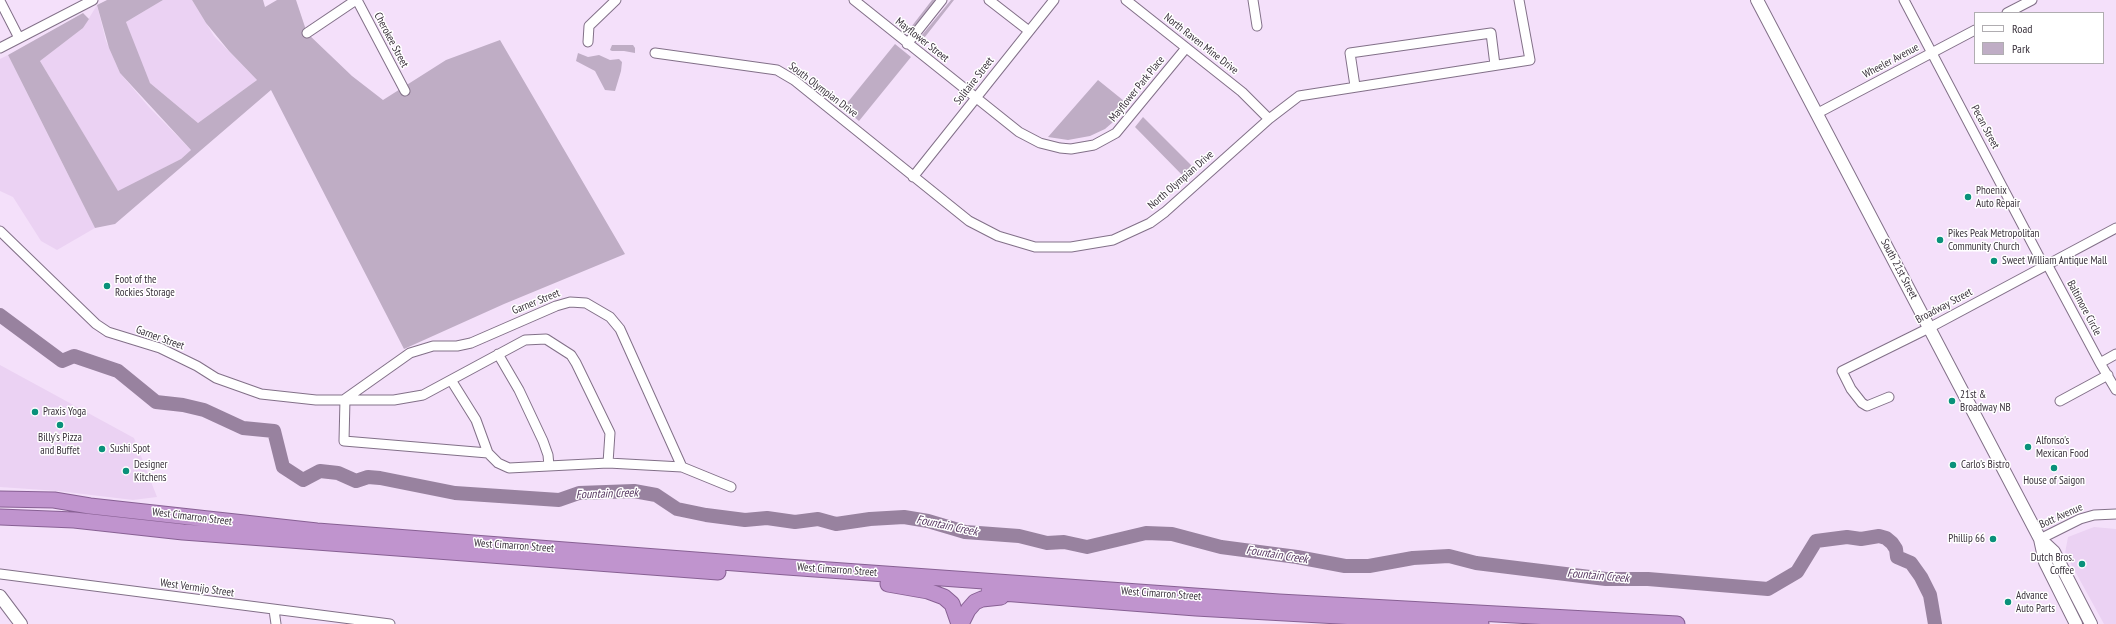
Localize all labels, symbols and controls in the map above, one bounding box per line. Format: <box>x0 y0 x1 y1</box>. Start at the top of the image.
street label: Cherokee Street <box>371 10 411 70</box>
street label: North Raven Mine Drive <box>1161 11 1241 77</box>
legend <box>1974 12 2104 64</box>
street label: Mayflower Street <box>893 15 951 65</box>
text: Road <box>2012 21 2032 36</box>
street label: Wheeler Avenue <box>1861 41 1921 81</box>
text: Park <box>2012 41 2030 56</box>
street label: Mayflower Park Place <box>1107 54 1167 124</box>
street label: Solitaire Street <box>951 55 997 107</box>
street label: South Olympian Drive <box>786 60 860 120</box>
street label: Pecan Street <box>1968 103 2002 151</box>
street label: North Olympian Drive <box>1145 148 1217 212</box>
place label: Phoenix Auto Repair <box>1976 184 2020 210</box>
marker: Phoenix Auto Repair <box>1963 192 1973 202</box>
place label: Pikes Peak Metropolitan Community Church <box>1948 227 2039 253</box>
marker: Pikes Peak Metropolitan Community Church <box>1935 235 1945 245</box>
street label: South 21st Street <box>1878 237 1920 301</box>
place label: Sweet William Antique Mall <box>2002 254 2107 268</box>
marker: Sweet William Antique Mall <box>1989 256 1999 266</box>
place label: Foot of the Rockies Storage <box>115 273 175 299</box>
street label: Baltimore Circle <box>2064 278 2104 338</box>
marker: Foot of the Rockies Storage <box>102 281 112 291</box>
street label: Garner Street <box>510 286 562 318</box>
street label: Broadway Street <box>1913 286 1975 326</box>
street label: Garner Street <box>134 323 186 353</box>
place label: 21st & Broadway NB <box>1960 388 2011 414</box>
marker: 21st & Broadway NB <box>1947 396 1957 406</box>
place label: Praxis Yoga <box>43 405 86 419</box>
marker: Praxis Yoga <box>30 407 40 417</box>
marker: Billy's Pizza and Buffet <box>55 420 65 430</box>
place label: Billy's Pizza and Buffet <box>38 431 82 457</box>
place label: Alfonso's Mexican Food <box>2036 434 2089 460</box>
place label: Sushi Spot <box>110 442 150 456</box>
marker: Alfonso's Mexican Food <box>2023 442 2033 452</box>
marker: Sushi Spot <box>97 444 107 454</box>
place label: Designer Kitchens <box>134 458 168 484</box>
place label: Carlo's Bistro <box>1961 458 2010 472</box>
marker: Carlo's Bistro <box>1948 460 1958 470</box>
marker: House of Saigon <box>2049 463 2059 473</box>
marker: Designer Kitchens <box>121 466 131 476</box>
place label: House of Saigon <box>2023 474 2085 488</box>
water label: Fountain Creek <box>576 486 638 502</box>
street label: Bott Avenue <box>2037 501 2085 531</box>
street label: West Cimarron Street <box>151 506 233 528</box>
water label: Fountain Creek <box>915 512 979 540</box>
place label: Phillip 66 <box>1948 532 1985 546</box>
marker: Phillip 66 <box>1988 534 1998 544</box>
street label: West Cimarron Street <box>473 537 555 555</box>
water label: Fountain Creek <box>1245 543 1309 567</box>
place label: Dutch Bros. Coffee <box>2031 551 2074 577</box>
marker: Dutch Bros. Coffee <box>2077 559 2087 569</box>
street label: West Cimarron Street <box>796 561 878 579</box>
water label: Fountain Creek <box>1566 566 1630 586</box>
street label: West Vermijo Street <box>159 576 235 600</box>
street label: West Cimarron Street <box>1120 585 1202 603</box>
place label: Advance Auto Parts <box>2016 589 2055 615</box>
marker: Advance Auto Parts <box>2003 597 2013 607</box>

